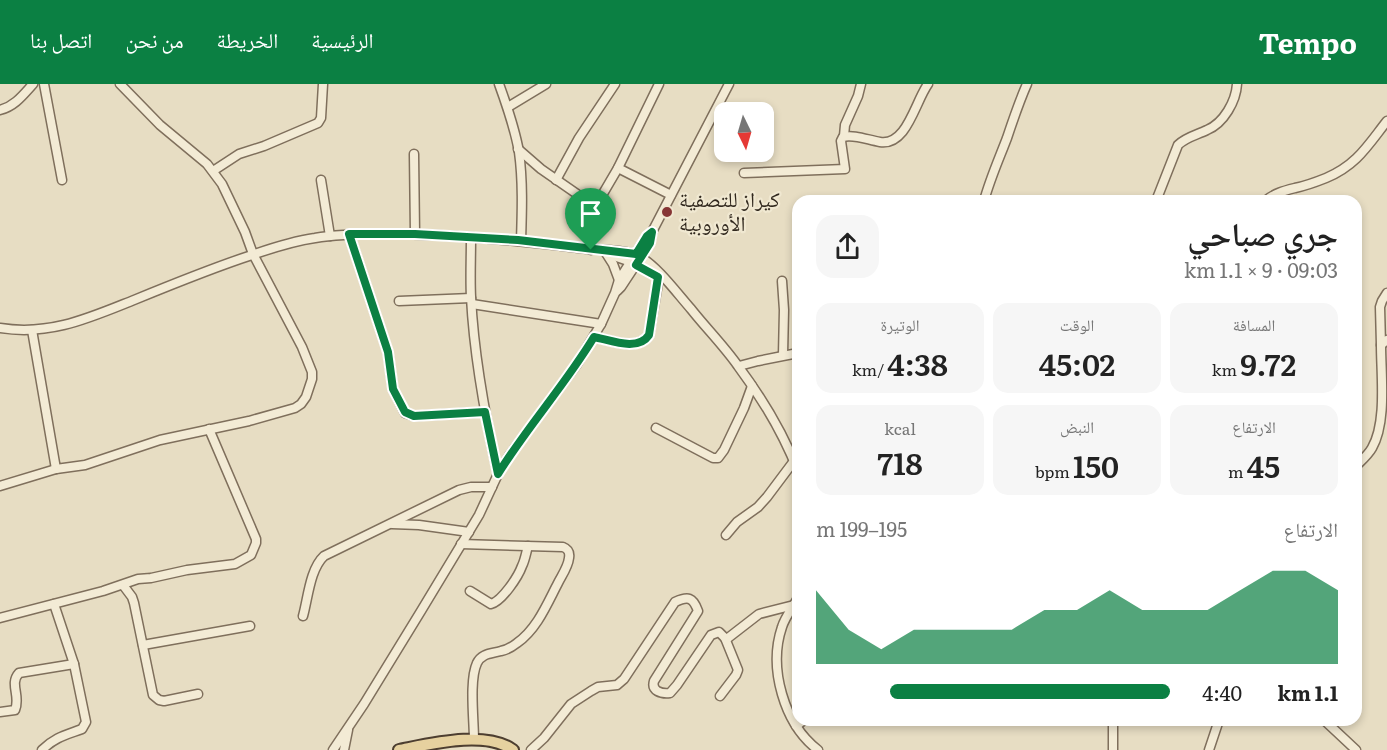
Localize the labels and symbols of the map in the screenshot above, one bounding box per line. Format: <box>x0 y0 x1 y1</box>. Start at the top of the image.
north arrow <box>714 102 774 162</box>
place label: كيراز للتصفية الأوروبية <box>679 182 780 237</box>
pin <box>565 188 616 250</box>
marker: كيراز للتصفية الأوروبية <box>660 205 674 219</box>

